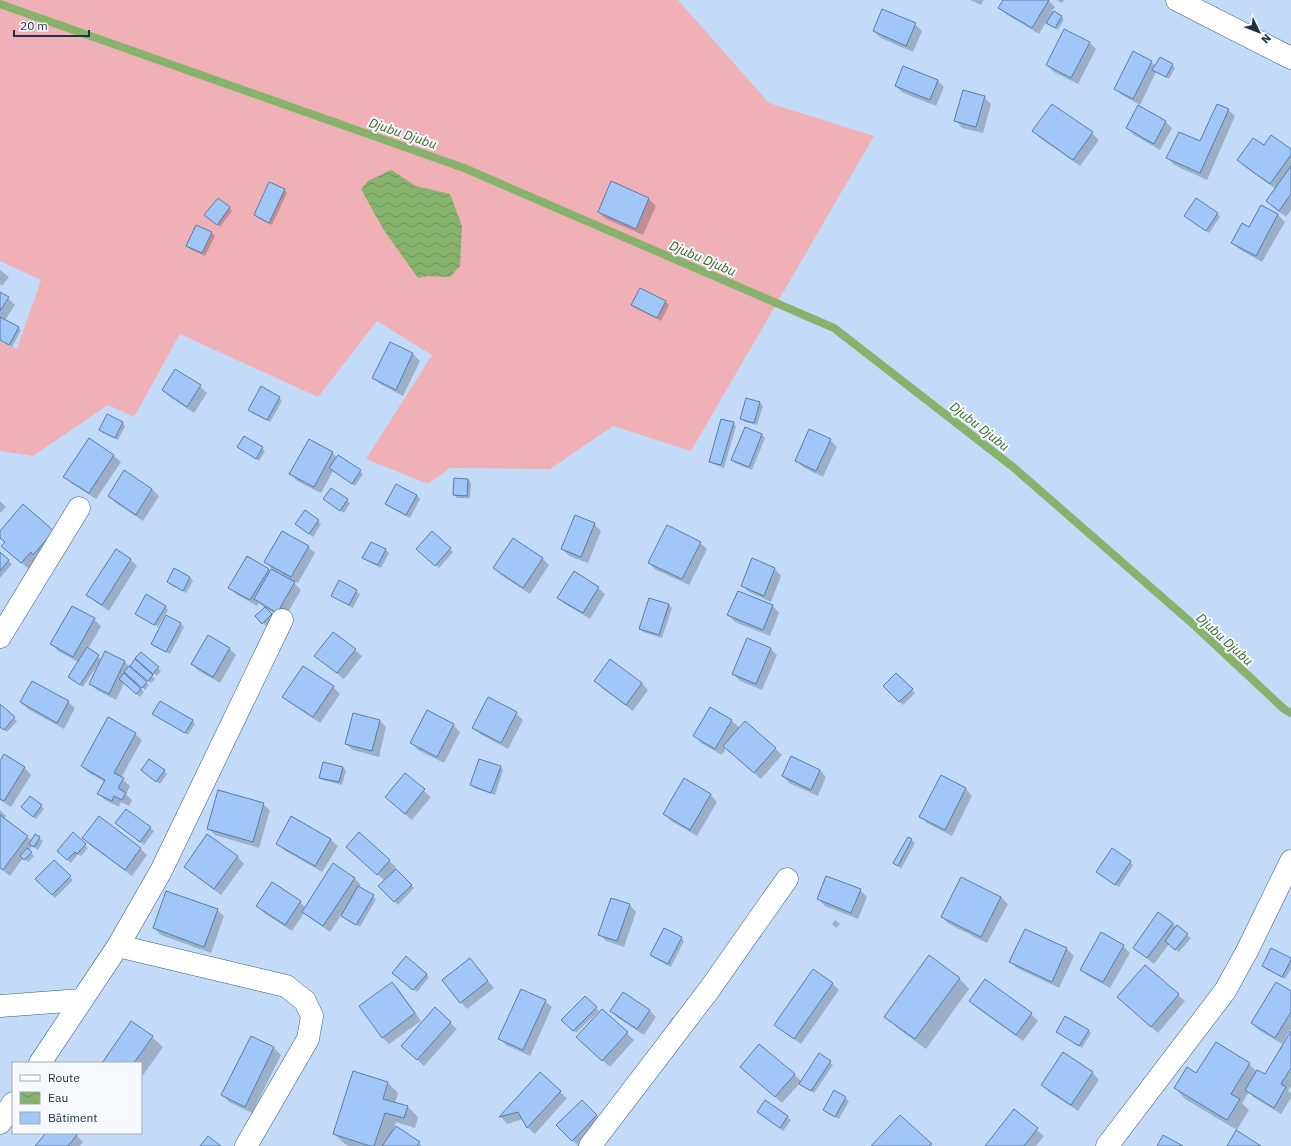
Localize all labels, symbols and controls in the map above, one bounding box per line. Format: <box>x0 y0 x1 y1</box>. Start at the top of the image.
scale bar <box>14 12 89 38</box>
north arrow <box>1239 12 1279 52</box>
text: 20 m <box>20 18 48 33</box>
text: N <box>1258 31 1274 47</box>
water label: Djubu Djubu <box>367 114 439 153</box>
water label: Djubu Djubu <box>667 237 739 280</box>
water label: Djubu Djubu <box>947 398 1013 455</box>
water label: Djubu Djubu <box>1193 609 1257 669</box>
legend <box>12 1062 142 1134</box>
text: Route <box>48 1070 80 1085</box>
text: Eau <box>48 1090 68 1105</box>
text: Bâtiment <box>48 1110 98 1125</box>

